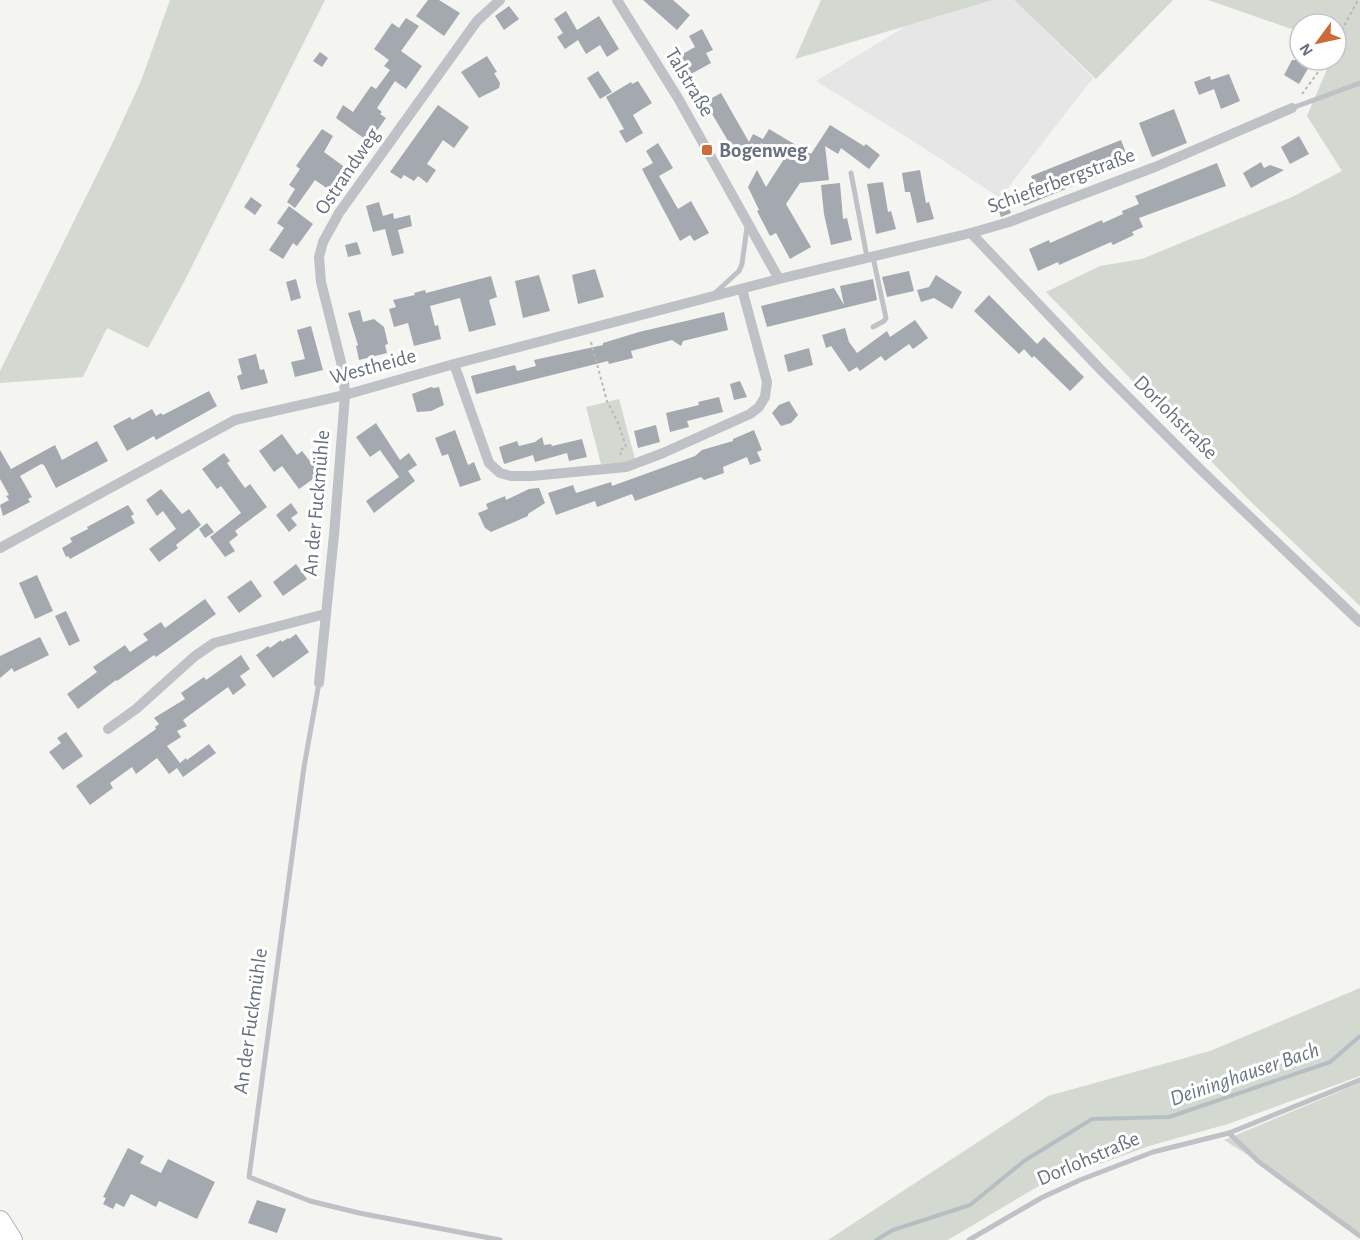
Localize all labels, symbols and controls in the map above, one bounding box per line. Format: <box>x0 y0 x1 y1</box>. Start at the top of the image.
north arrow <box>1288 12 1348 72</box>
text: N <box>1297 41 1316 59</box>
street label: Talstraße <box>661 44 718 120</box>
street label: Ostrandweg <box>311 124 384 218</box>
place label: Bogenweg <box>719 140 808 161</box>
marker: Bogenweg <box>700 143 714 157</box>
street label: Schieferbergstraße <box>985 144 1138 217</box>
street label: Westheide <box>328 345 418 388</box>
street label: Dorlohstraße <box>1130 371 1222 463</box>
street label: An der Fuckmühle <box>300 429 333 577</box>
street label: An der Fuckmühle <box>230 947 271 1095</box>
water label: Deininghauser Bach <box>1167 1038 1322 1110</box>
street label: Dorlohstraße <box>1034 1128 1142 1189</box>

